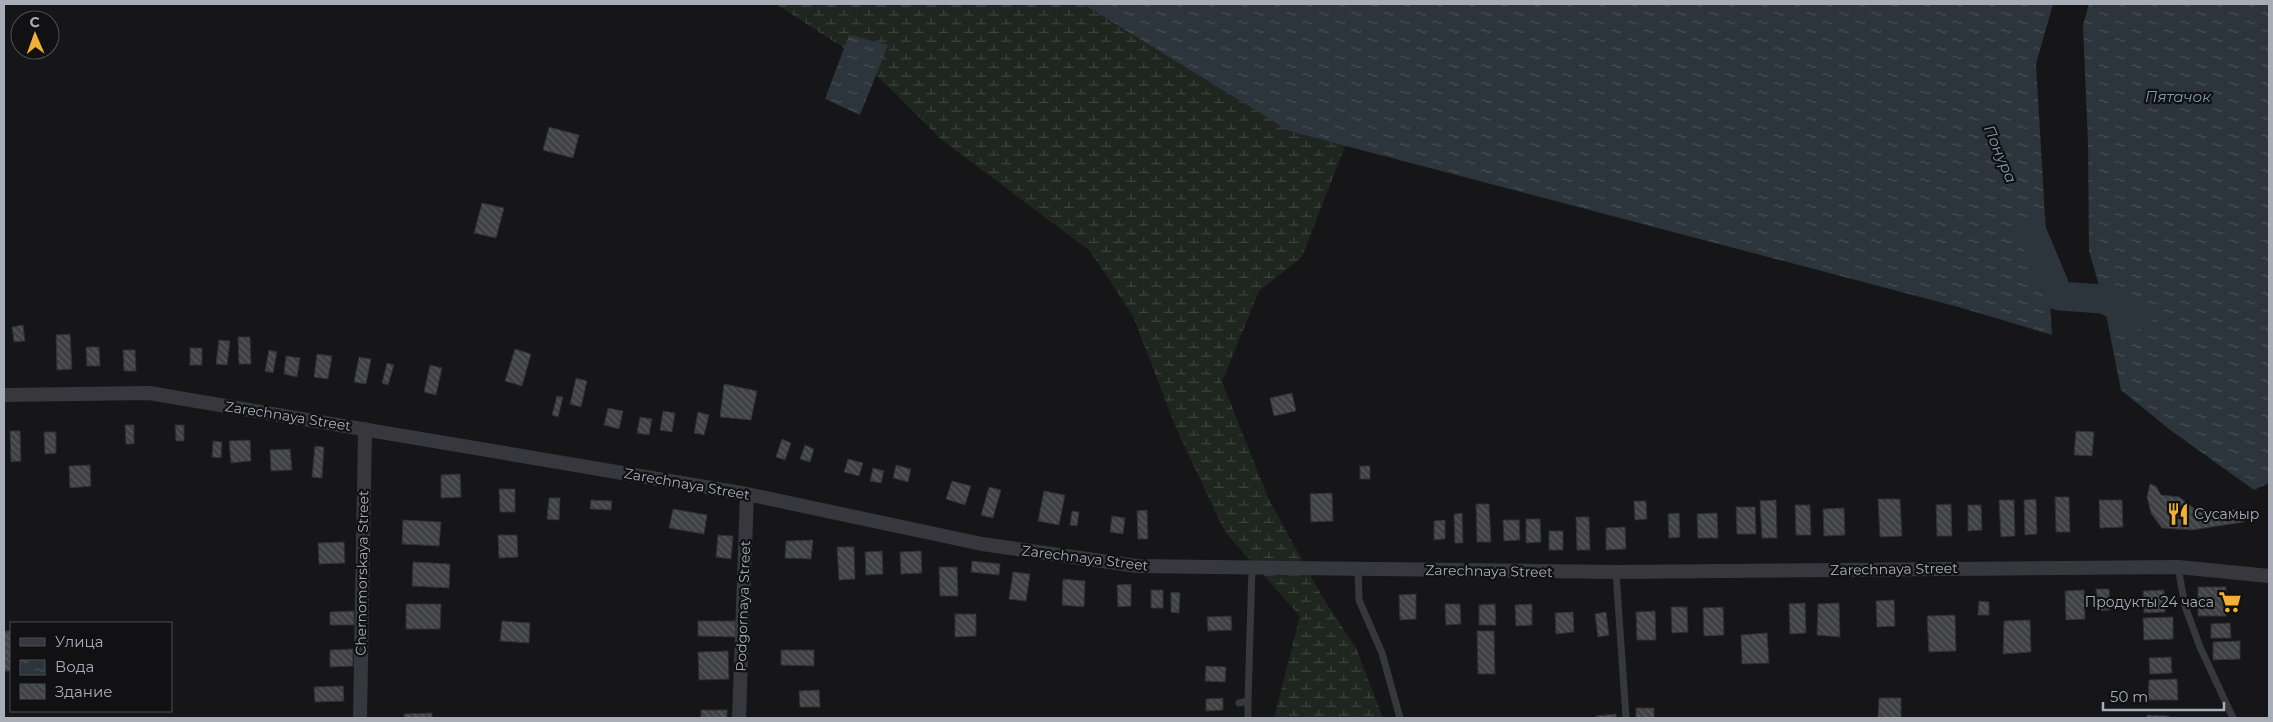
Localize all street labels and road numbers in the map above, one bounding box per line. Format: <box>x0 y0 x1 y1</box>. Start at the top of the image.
street label: Zarechnaya Street <box>224 397 353 435</box>
street label: Zarechnaya Street <box>623 464 752 504</box>
street label: Chernomorskaya Street <box>352 490 372 656</box>
street label: Podgornaya Street <box>732 540 754 672</box>
street label: Zarechnaya Street <box>1021 541 1150 575</box>
street label: Zarechnaya Street <box>1830 559 1958 579</box>
street label: Zarechnaya Street <box>1425 561 1553 581</box>

